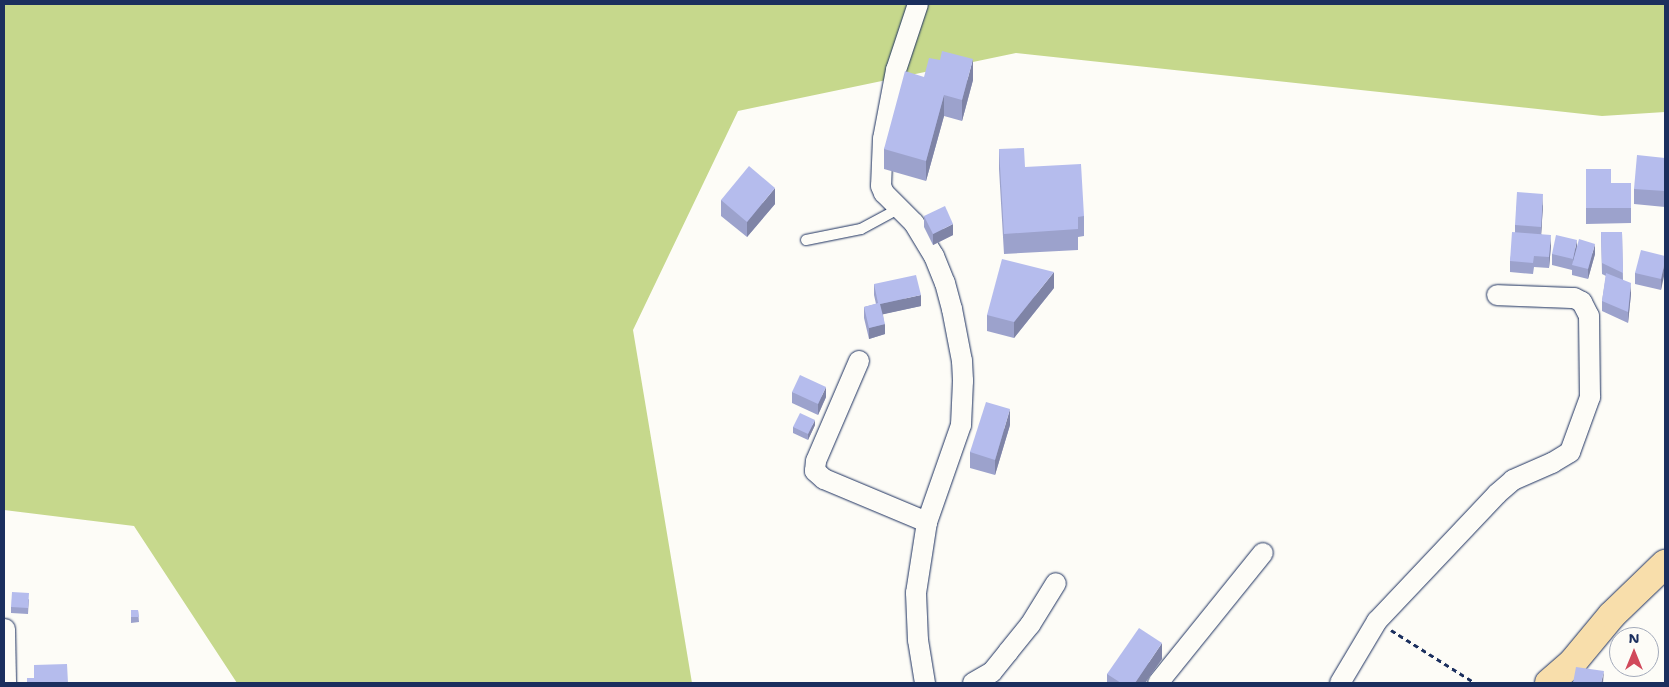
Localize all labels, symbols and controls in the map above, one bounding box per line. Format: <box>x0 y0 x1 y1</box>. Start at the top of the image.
north arrow <box>1609 627 1659 677</box>
text: N <box>1628 629 1640 647</box>

